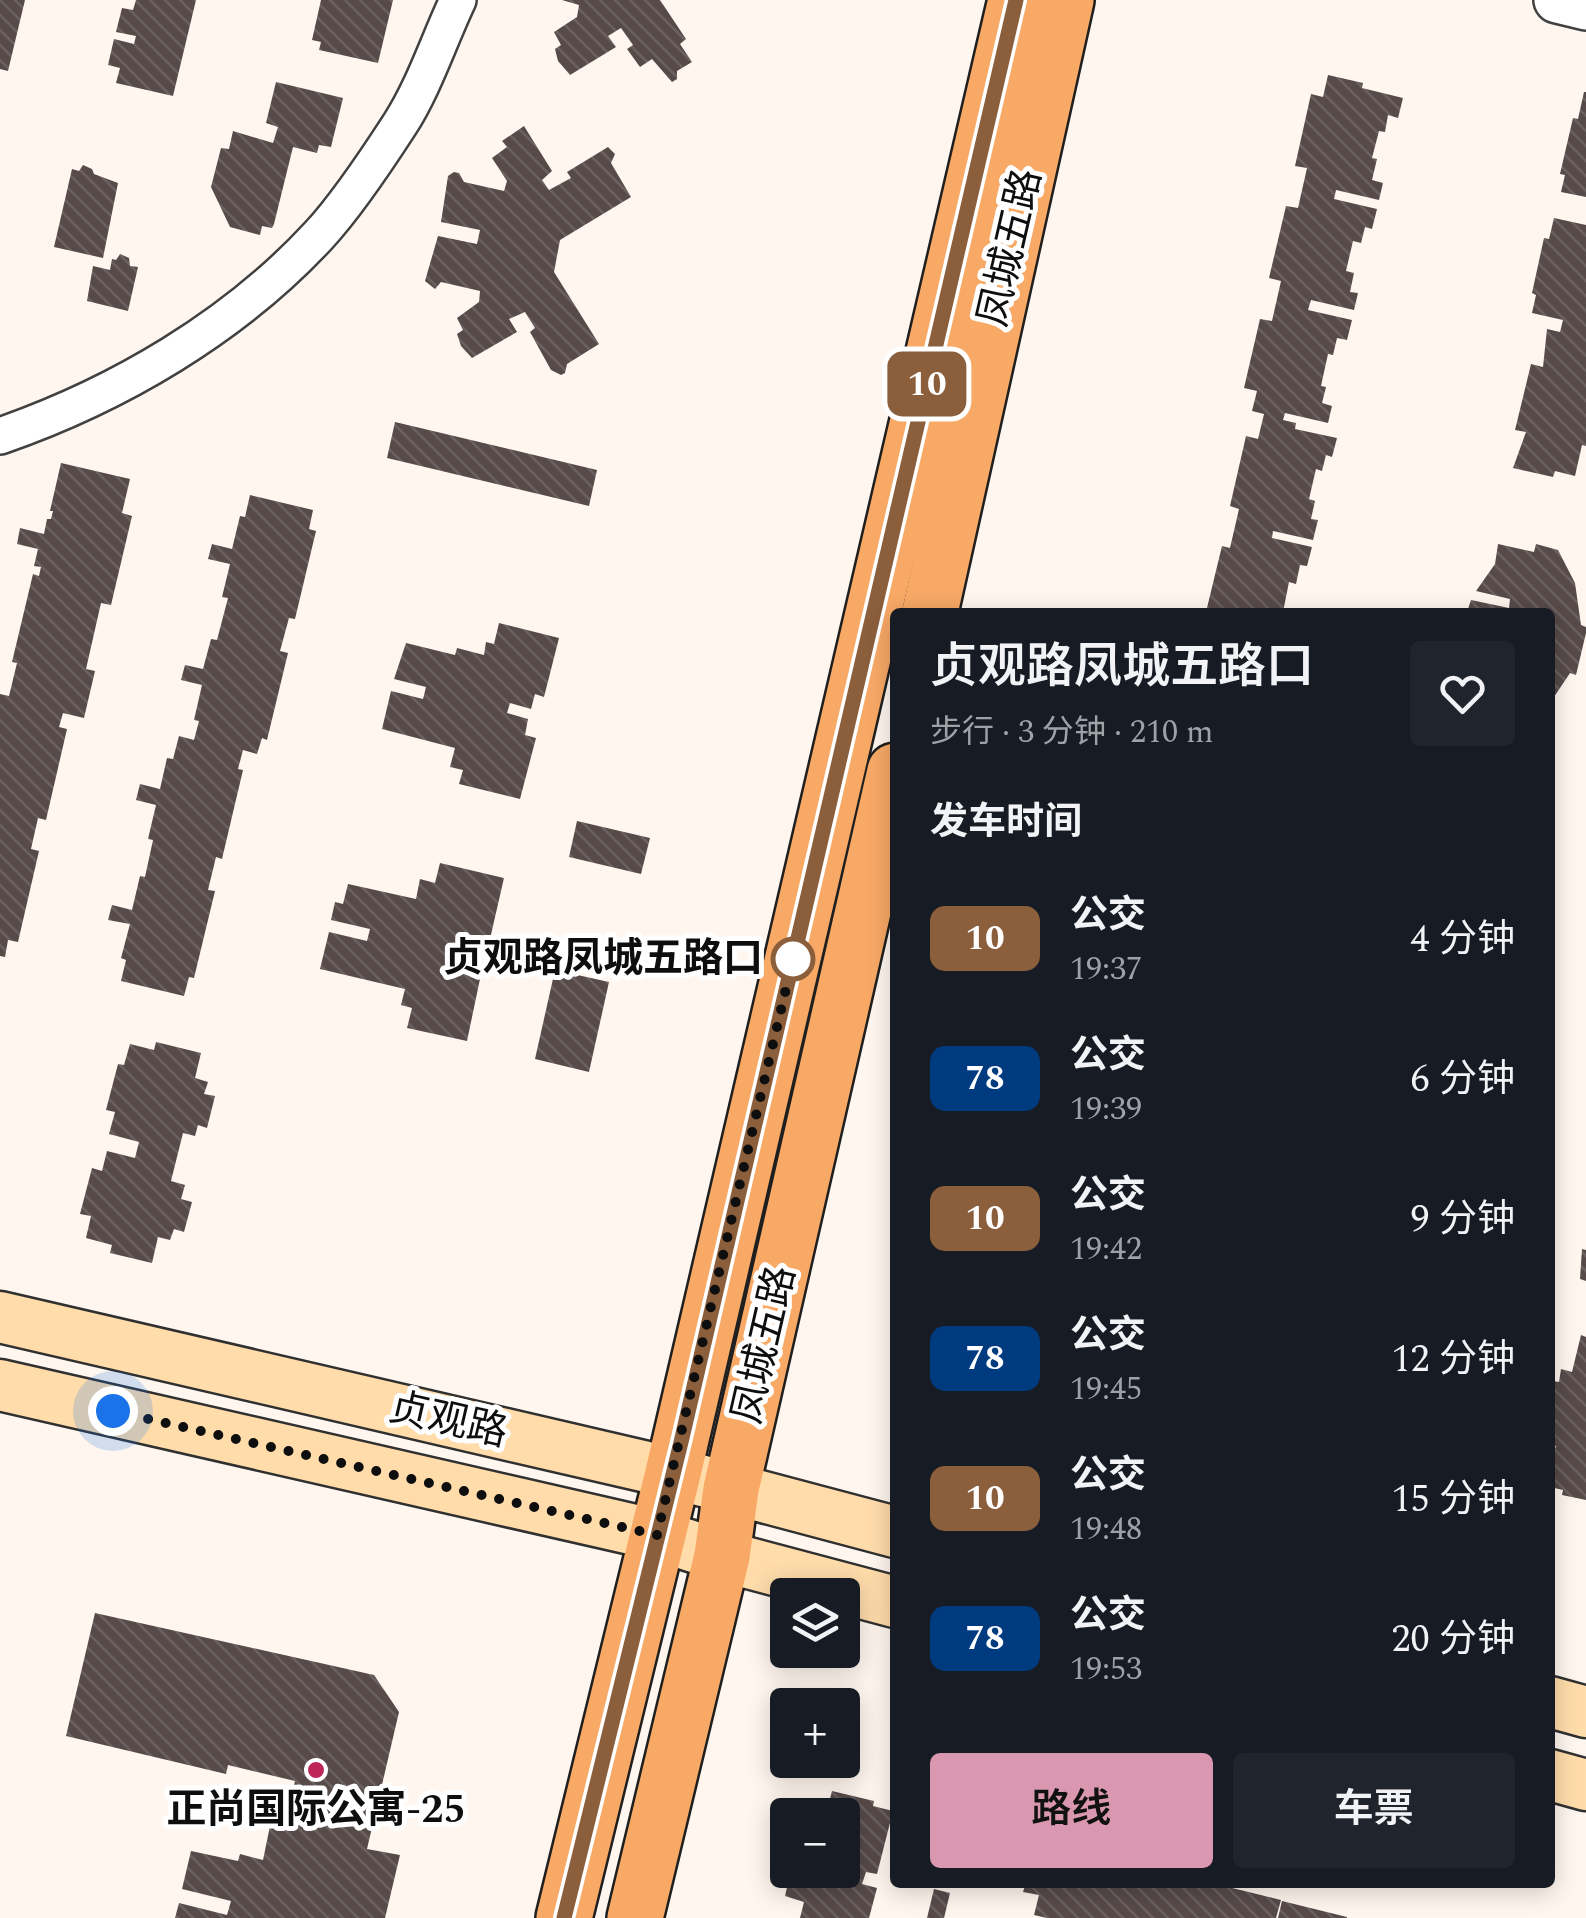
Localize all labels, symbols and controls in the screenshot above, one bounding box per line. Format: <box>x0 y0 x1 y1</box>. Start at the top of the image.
street label: 凤城五路 <box>963 163 1059 333</box>
line badge: 10 <box>882 352 972 416</box>
text: 10 <box>907 358 947 411</box>
text: 贞观路凤城五路口 <box>930 631 1314 704</box>
button: heart <box>1410 641 1515 746</box>
text: 步行 · 3 分钟 · 210 m <box>930 708 1214 757</box>
text: 发车时间 <box>930 794 1082 852</box>
text: 公交 <box>1070 887 1146 945</box>
text: 4 分钟 <box>1410 911 1515 969</box>
text: 10 <box>965 912 1005 965</box>
place label: 贞观路凤城五路口 <box>443 929 763 990</box>
marker: 贞观路凤城五路口 <box>772 938 814 980</box>
text: 19:37 <box>1070 945 1142 994</box>
text: 公交 <box>1070 1027 1146 1085</box>
text: 6 分钟 <box>1410 1051 1515 1109</box>
text: 78 <box>965 1052 1005 1105</box>
text: 19:39 <box>1070 1085 1142 1134</box>
text: 公交 <box>1070 1167 1146 1225</box>
text: 9 分钟 <box>1410 1191 1515 1249</box>
text: 10 <box>965 1192 1005 1245</box>
text: 19:42 <box>1070 1225 1142 1274</box>
street label: 凤城五路 <box>717 1260 813 1430</box>
text: 公交 <box>1070 1307 1146 1365</box>
text: 12 分钟 <box>1391 1331 1515 1389</box>
text: 78 <box>965 1332 1005 1385</box>
text: 19:45 <box>1070 1365 1142 1414</box>
street label: 贞观路 <box>383 1378 513 1464</box>
your location <box>88 1386 138 1436</box>
text: 公交 <box>1070 1447 1146 1505</box>
text: 15 分钟 <box>1391 1471 1515 1529</box>
text: 10 <box>965 1472 1005 1525</box>
text: 19:48 <box>1070 1505 1142 1554</box>
map controls <box>770 1578 860 1888</box>
button: layers <box>770 1578 860 1668</box>
text: 公交 <box>1070 1587 1146 1645</box>
text: 20 分钟 <box>1391 1611 1515 1669</box>
text: 78 <box>965 1612 1005 1665</box>
text: 19:53 <box>1070 1645 1142 1694</box>
button: + <box>770 1688 860 1778</box>
button: 路线 <box>930 1753 1213 1868</box>
button: 车票 <box>1233 1753 1515 1868</box>
marker: 正尚国际公寓-25 <box>305 1759 327 1781</box>
place label: 正尚国际公寓-25 <box>166 1780 466 1841</box>
button: − <box>770 1798 860 1888</box>

